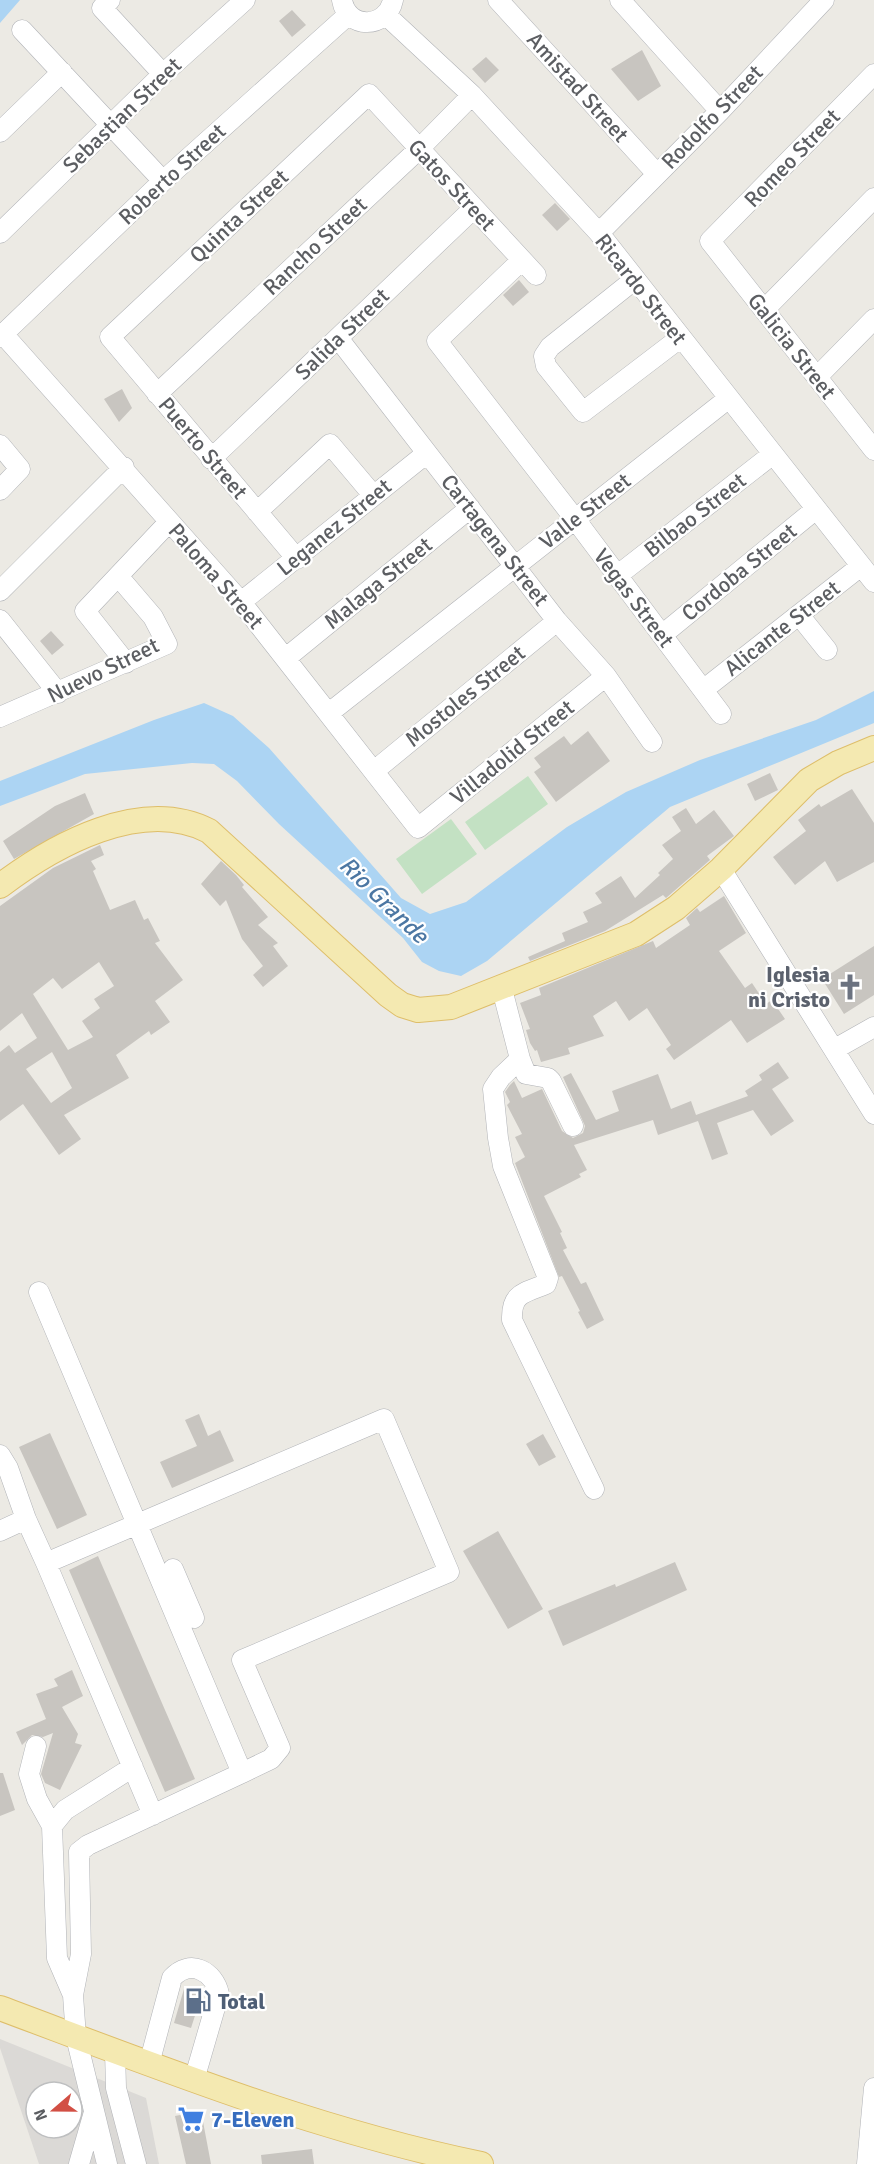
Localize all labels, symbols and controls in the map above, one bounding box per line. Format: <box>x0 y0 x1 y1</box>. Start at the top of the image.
street label: Amistad Street <box>521 26 635 148</box>
street label: Sebastian Street <box>57 51 187 178</box>
street label: Rodolfo Street <box>656 59 769 175</box>
street label: Romeo Street <box>738 103 846 213</box>
street label: Roberto Street <box>113 117 231 230</box>
street label: Gatos Street <box>403 133 502 237</box>
street label: Quinta Street <box>184 163 294 269</box>
street label: Rancho Street <box>257 191 373 301</box>
street label: Ricardo Street <box>589 228 693 350</box>
street label: Salida Street <box>289 282 395 386</box>
street label: Galicia Street <box>742 287 842 405</box>
street label: Puerto Street <box>153 392 254 505</box>
street label: Valle Street <box>534 467 636 555</box>
street label: Bilbao Street <box>639 467 752 563</box>
street label: Cartagena Street <box>435 469 555 611</box>
street label: Leganez Street <box>271 472 397 581</box>
street label: Paloma Street <box>163 517 270 635</box>
street label: Cordoba Street <box>676 517 802 627</box>
street label: Malaga Street <box>318 531 438 635</box>
street label: Vegas Street <box>588 543 680 653</box>
street label: Alicante Street <box>719 574 846 682</box>
street label: Nuevo Street <box>43 631 164 709</box>
street label: Mostoles Street <box>399 639 531 753</box>
street label: Villadolid Street <box>445 694 580 810</box>
water label: Rio Grande <box>333 850 436 951</box>
place label: Iglesia ni Cristo <box>748 961 830 1013</box>
church icon: Iglesia ni Cristo <box>835 972 865 1002</box>
fuel station icon: Total <box>183 1986 213 2016</box>
place label: Total <box>218 1988 265 2015</box>
north arrow <box>24 2080 84 2140</box>
supermarket icon: 7-Eleven <box>176 2104 206 2134</box>
text: N <box>30 2106 52 2123</box>
place label: 7-Eleven <box>211 2106 294 2133</box>

